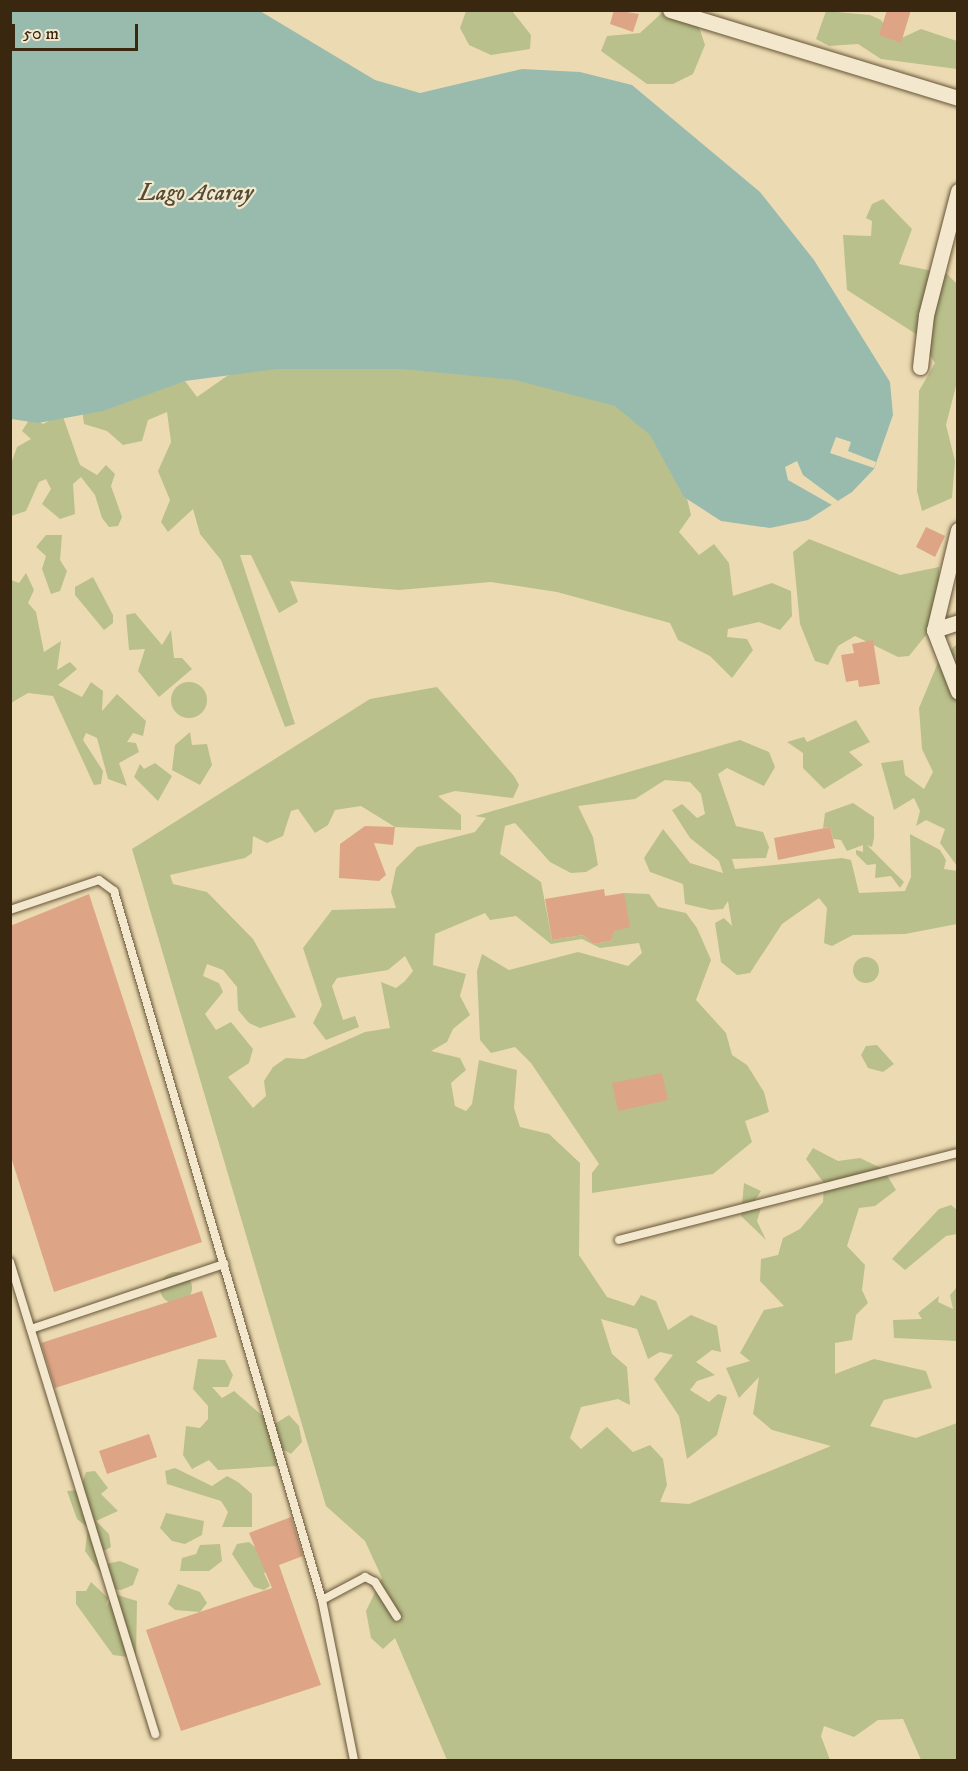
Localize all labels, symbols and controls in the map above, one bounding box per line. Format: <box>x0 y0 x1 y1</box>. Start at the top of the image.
scale bar <box>15 12 141 50</box>
text: 50 m <box>23 23 59 45</box>
water label: Lago Acaray <box>139 180 253 208</box>

